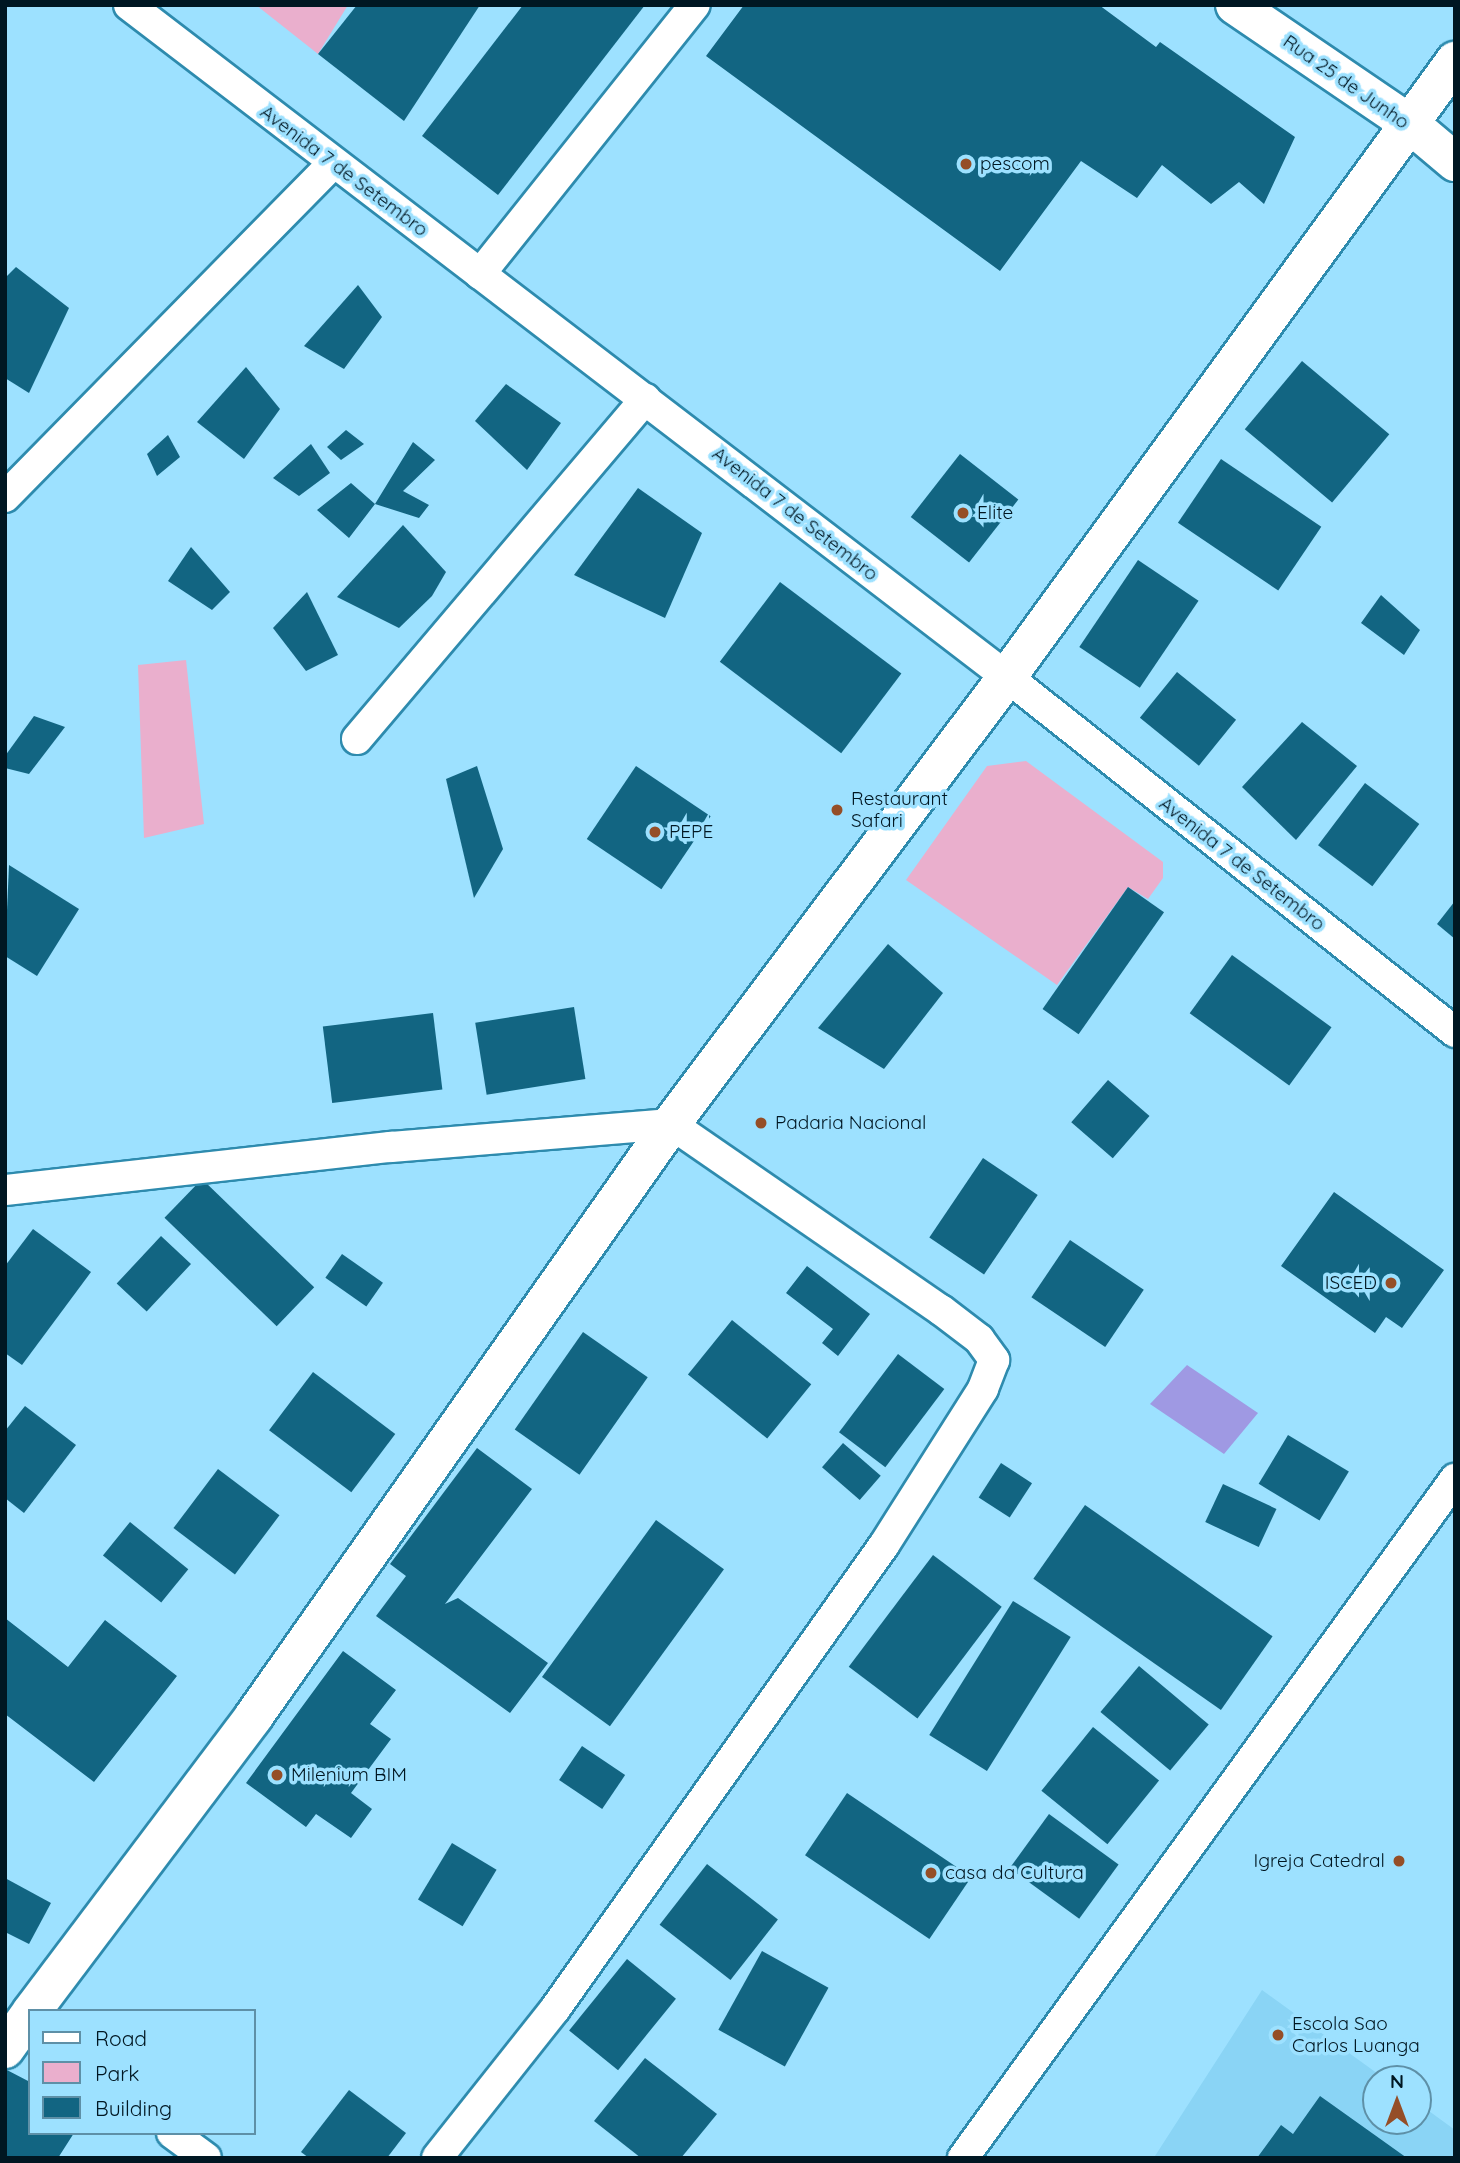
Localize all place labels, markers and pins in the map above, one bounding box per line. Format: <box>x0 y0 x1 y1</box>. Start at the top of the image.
place label: pescom <box>980 153 1050 175</box>
marker: pescom <box>958 156 974 172</box>
place label: Elite <box>977 502 1013 524</box>
marker: Elite <box>955 505 971 521</box>
place label: Restaurant Safari <box>851 788 948 832</box>
marker: Restaurant Safari <box>829 802 845 818</box>
place label: PEPE <box>669 821 713 843</box>
marker: PEPE <box>647 824 663 840</box>
place label: Padaria Nacional <box>775 1112 926 1134</box>
marker: Padaria Nacional <box>753 1115 769 1131</box>
place label: ISCED <box>1325 1272 1377 1294</box>
marker: ISCED <box>1383 1275 1399 1291</box>
place label: Milenium BIM <box>291 1764 407 1786</box>
marker: Milenium BIM <box>269 1767 285 1783</box>
place label: Igreja Catedral <box>1253 1850 1385 1872</box>
marker: Igreja Catedral <box>1391 1853 1407 1869</box>
place label: casa da Cultura <box>945 1862 1084 1884</box>
marker: casa da Cultura <box>923 1865 939 1881</box>
place label: Escola Sao Carlos Luanga <box>1292 2013 1420 2057</box>
marker: Escola Sao Carlos Luanga <box>1270 2027 1286 2043</box>

